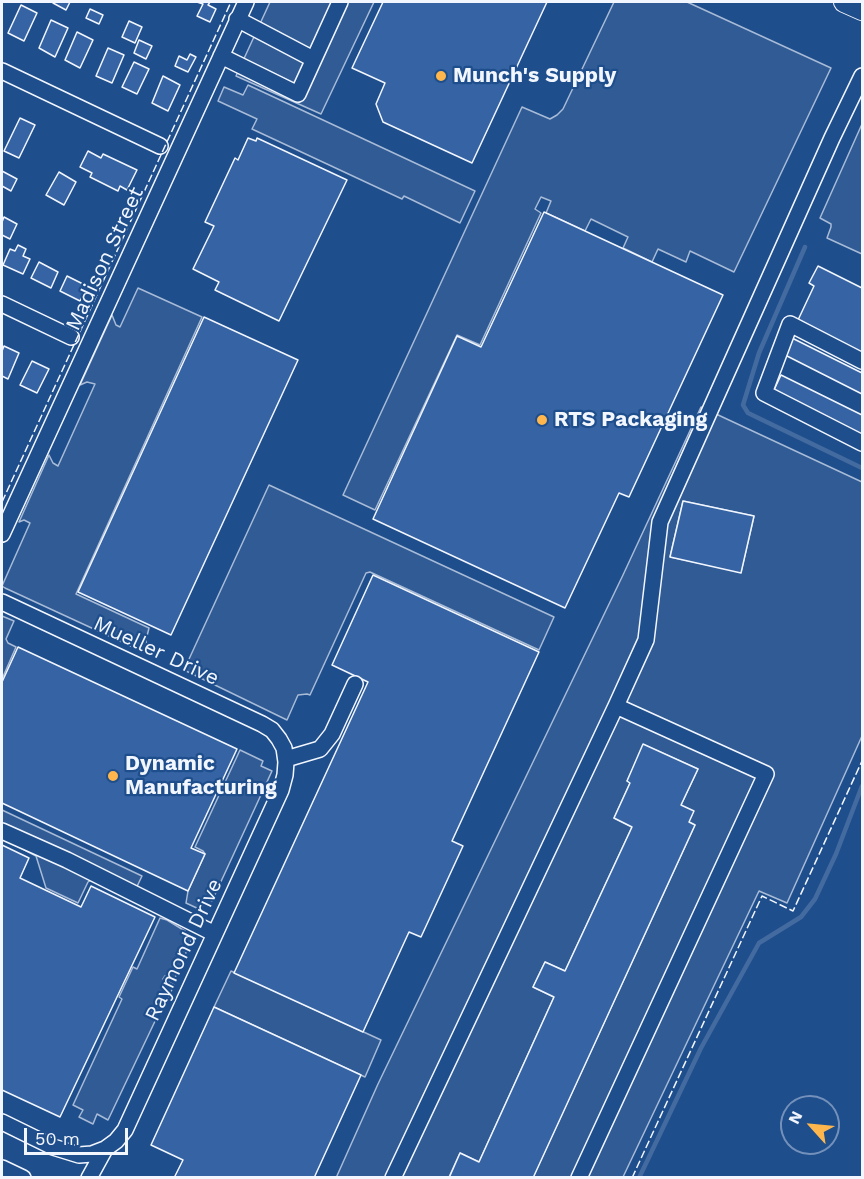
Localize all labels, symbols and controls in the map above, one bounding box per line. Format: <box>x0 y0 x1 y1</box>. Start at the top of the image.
place label: Munch's Supply <box>453 63 616 89</box>
marker: Munch's Supply <box>434 69 448 83</box>
street label: Madison Street <box>61 183 149 335</box>
place label: RTS Packaging <box>554 407 707 433</box>
marker: RTS Packaging <box>535 413 549 427</box>
street label: Mueller Drive <box>89 611 223 691</box>
place label: Dynamic Manufacturing <box>125 751 277 801</box>
marker: Dynamic Manufacturing <box>106 769 120 783</box>
street label: Raymond Drive <box>140 875 228 1025</box>
north arrow <box>780 1095 840 1155</box>
text: N <box>784 1108 806 1127</box>
scale bar <box>27 1116 130 1154</box>
text: 50 m <box>35 1128 80 1149</box>

